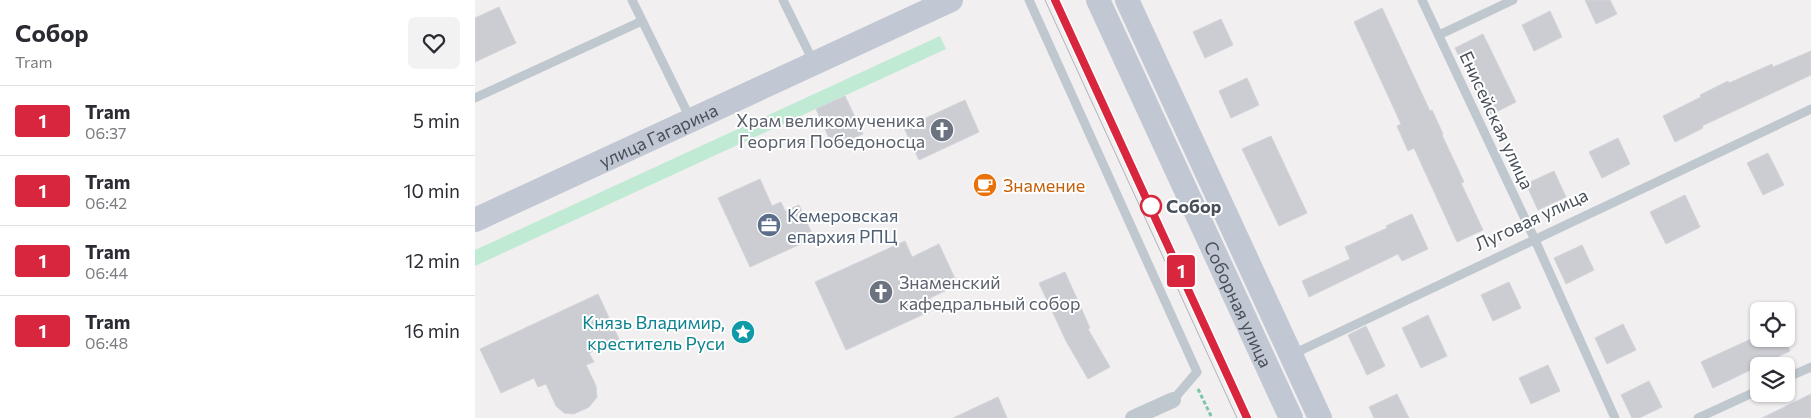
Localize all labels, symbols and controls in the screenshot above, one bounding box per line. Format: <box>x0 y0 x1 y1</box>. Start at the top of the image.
button: heart <box>408 17 460 69</box>
text: Собор <box>15 18 89 47</box>
street label: Енисейская улица <box>1455 47 1539 193</box>
text: Tram <box>15 52 52 71</box>
street label: улица Гагарина <box>595 98 721 172</box>
text: Tram <box>85 100 130 123</box>
text: 5 min <box>413 109 460 132</box>
place label: Храм великомученика Георгия Победоносца <box>736 109 925 152</box>
text: 1 <box>38 110 47 132</box>
church icon: Храм великомученика Георгия Победоносца <box>929 117 955 143</box>
text: 06:37 <box>85 123 126 142</box>
text: Tram <box>85 170 130 193</box>
cafe icon: Знамение <box>972 172 998 198</box>
place label: Знамение <box>1003 174 1085 196</box>
text: 10 min <box>403 179 460 202</box>
text: 1 <box>38 180 47 202</box>
street label: Луговая улица <box>1471 183 1591 255</box>
text: 06:42 <box>85 193 127 212</box>
marker: Собор <box>1140 195 1162 217</box>
place label: Собор <box>1166 195 1221 217</box>
place label: Кемеровская епархия РПЦ <box>787 204 898 247</box>
office icon: Кемеровская епархия РПЦ <box>756 212 782 238</box>
street label: Соборная улица <box>1200 237 1277 371</box>
text: Tram <box>85 240 130 263</box>
text: 12 min <box>405 249 460 272</box>
text: 1 <box>38 250 47 272</box>
line badge: 1 <box>1165 255 1197 287</box>
text: 1 <box>1177 260 1185 282</box>
text: 06:44 <box>85 263 128 282</box>
place label: Знаменский кафедральный собор <box>899 271 1081 314</box>
church icon: Знаменский кафедральный собор <box>868 279 894 305</box>
map controls <box>1750 302 1795 402</box>
button: locate <box>1750 302 1795 347</box>
text: Tram <box>85 310 130 333</box>
place label: Князь Владимир, креститель Руси <box>582 311 725 354</box>
text: 16 min <box>404 319 460 342</box>
place icon: Князь Владимир, креститель Руси <box>730 319 756 345</box>
text: 1 <box>38 320 47 342</box>
text: 06:48 <box>85 333 128 352</box>
button: layers <box>1750 357 1795 402</box>

